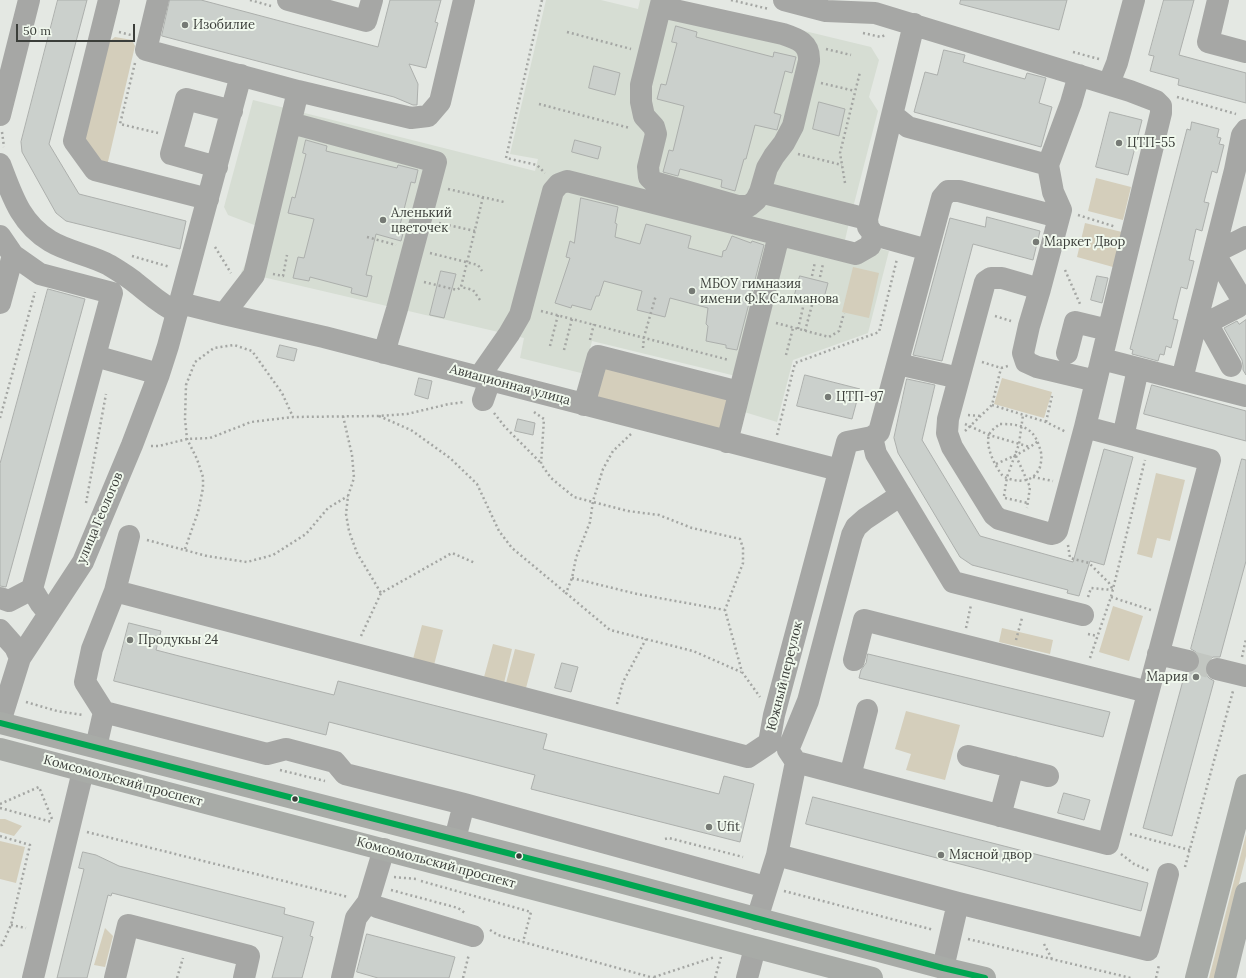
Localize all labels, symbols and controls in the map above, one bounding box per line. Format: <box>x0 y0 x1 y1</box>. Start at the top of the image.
scale bar <box>18 16 137 42</box>
place label: Изобилие <box>193 17 255 33</box>
marker: Изобилие <box>180 20 190 30</box>
text: 50 m <box>23 23 51 38</box>
place label: ЦТП-55 <box>1127 135 1175 151</box>
marker: ЦТП-55 <box>1114 138 1124 148</box>
place label: Аленький цветочек <box>391 205 452 236</box>
marker: Аленький цветочек <box>378 215 388 225</box>
place label: Маркет Двор <box>1044 234 1125 250</box>
marker: Маркет Двор <box>1031 237 1041 247</box>
place label: МБОУ гимназия имени Ф.К.Салманова <box>700 276 839 307</box>
marker: МБОУ гимназия имени Ф.К.Салманова <box>687 286 697 296</box>
street label: Авиационная улица <box>448 361 572 409</box>
place label: ЦТП-97 <box>836 389 883 405</box>
marker: ЦТП-97 <box>823 392 833 402</box>
street label: улица Геологов <box>74 470 126 566</box>
street label: Южный переулок <box>764 620 806 732</box>
place label: Продукьы 24 <box>138 632 218 648</box>
marker: Продукьы 24 <box>125 635 135 645</box>
place label: Мария <box>1146 669 1188 685</box>
marker: Мария <box>1191 672 1201 682</box>
street label: Комсомольский проспект <box>42 752 204 810</box>
unlabelled marker <box>290 794 300 804</box>
place label: Ufit <box>717 819 740 835</box>
marker: Ufit <box>704 822 714 832</box>
street label: Комсомольский проспект <box>355 834 517 892</box>
place label: Мясной двор <box>949 847 1032 863</box>
marker: Мясной двор <box>936 850 946 860</box>
unlabelled marker <box>514 851 524 861</box>

